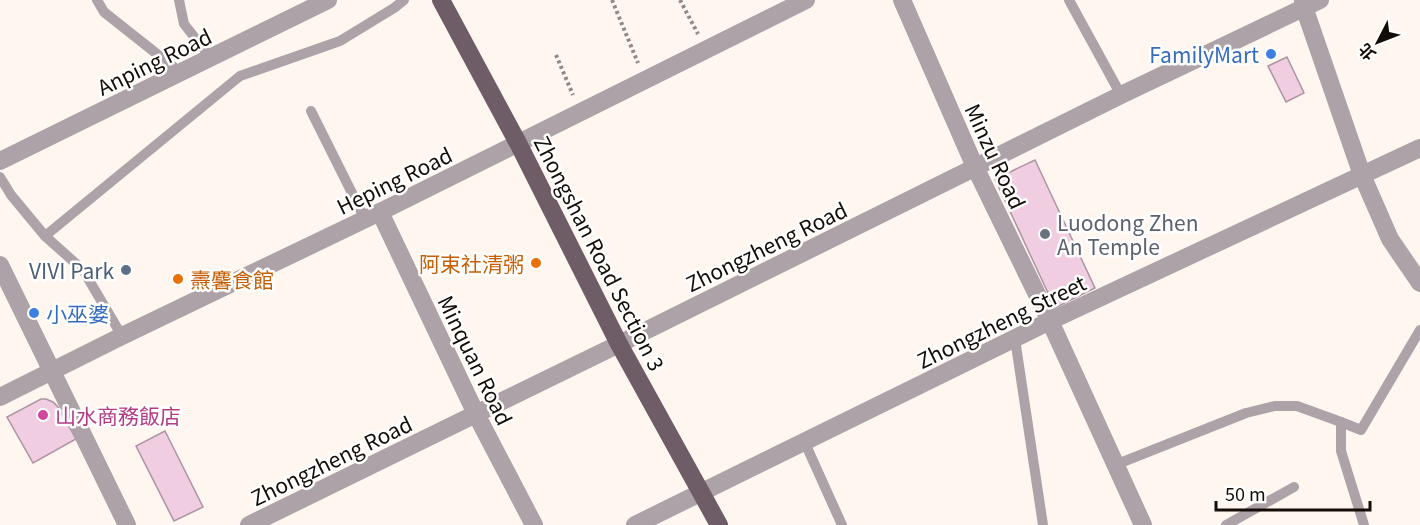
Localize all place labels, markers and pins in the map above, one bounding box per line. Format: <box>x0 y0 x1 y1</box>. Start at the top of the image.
place label: FamilyMart <box>1149 39 1259 69</box>
marker: FamilyMart <box>1264 47 1278 61</box>
place label: Luodong Zhen An Temple <box>1057 207 1199 261</box>
marker: Luodong Zhen An Temple <box>1038 227 1052 241</box>
place label: 阿束社清粥 <box>419 248 524 278</box>
place label: VIVI Park <box>29 255 114 285</box>
marker: 阿束社清粥 <box>529 256 543 270</box>
marker: VIVI Park <box>119 263 133 277</box>
place label: 燾麘食館 <box>190 264 274 294</box>
marker: 燾麘食館 <box>171 272 185 286</box>
place label: 小巫婆 <box>46 298 109 328</box>
marker: 小巫婆 <box>27 306 41 320</box>
place label: 山水商務飯店 <box>55 400 181 430</box>
marker: 山水商務飯店 <box>36 408 50 422</box>

